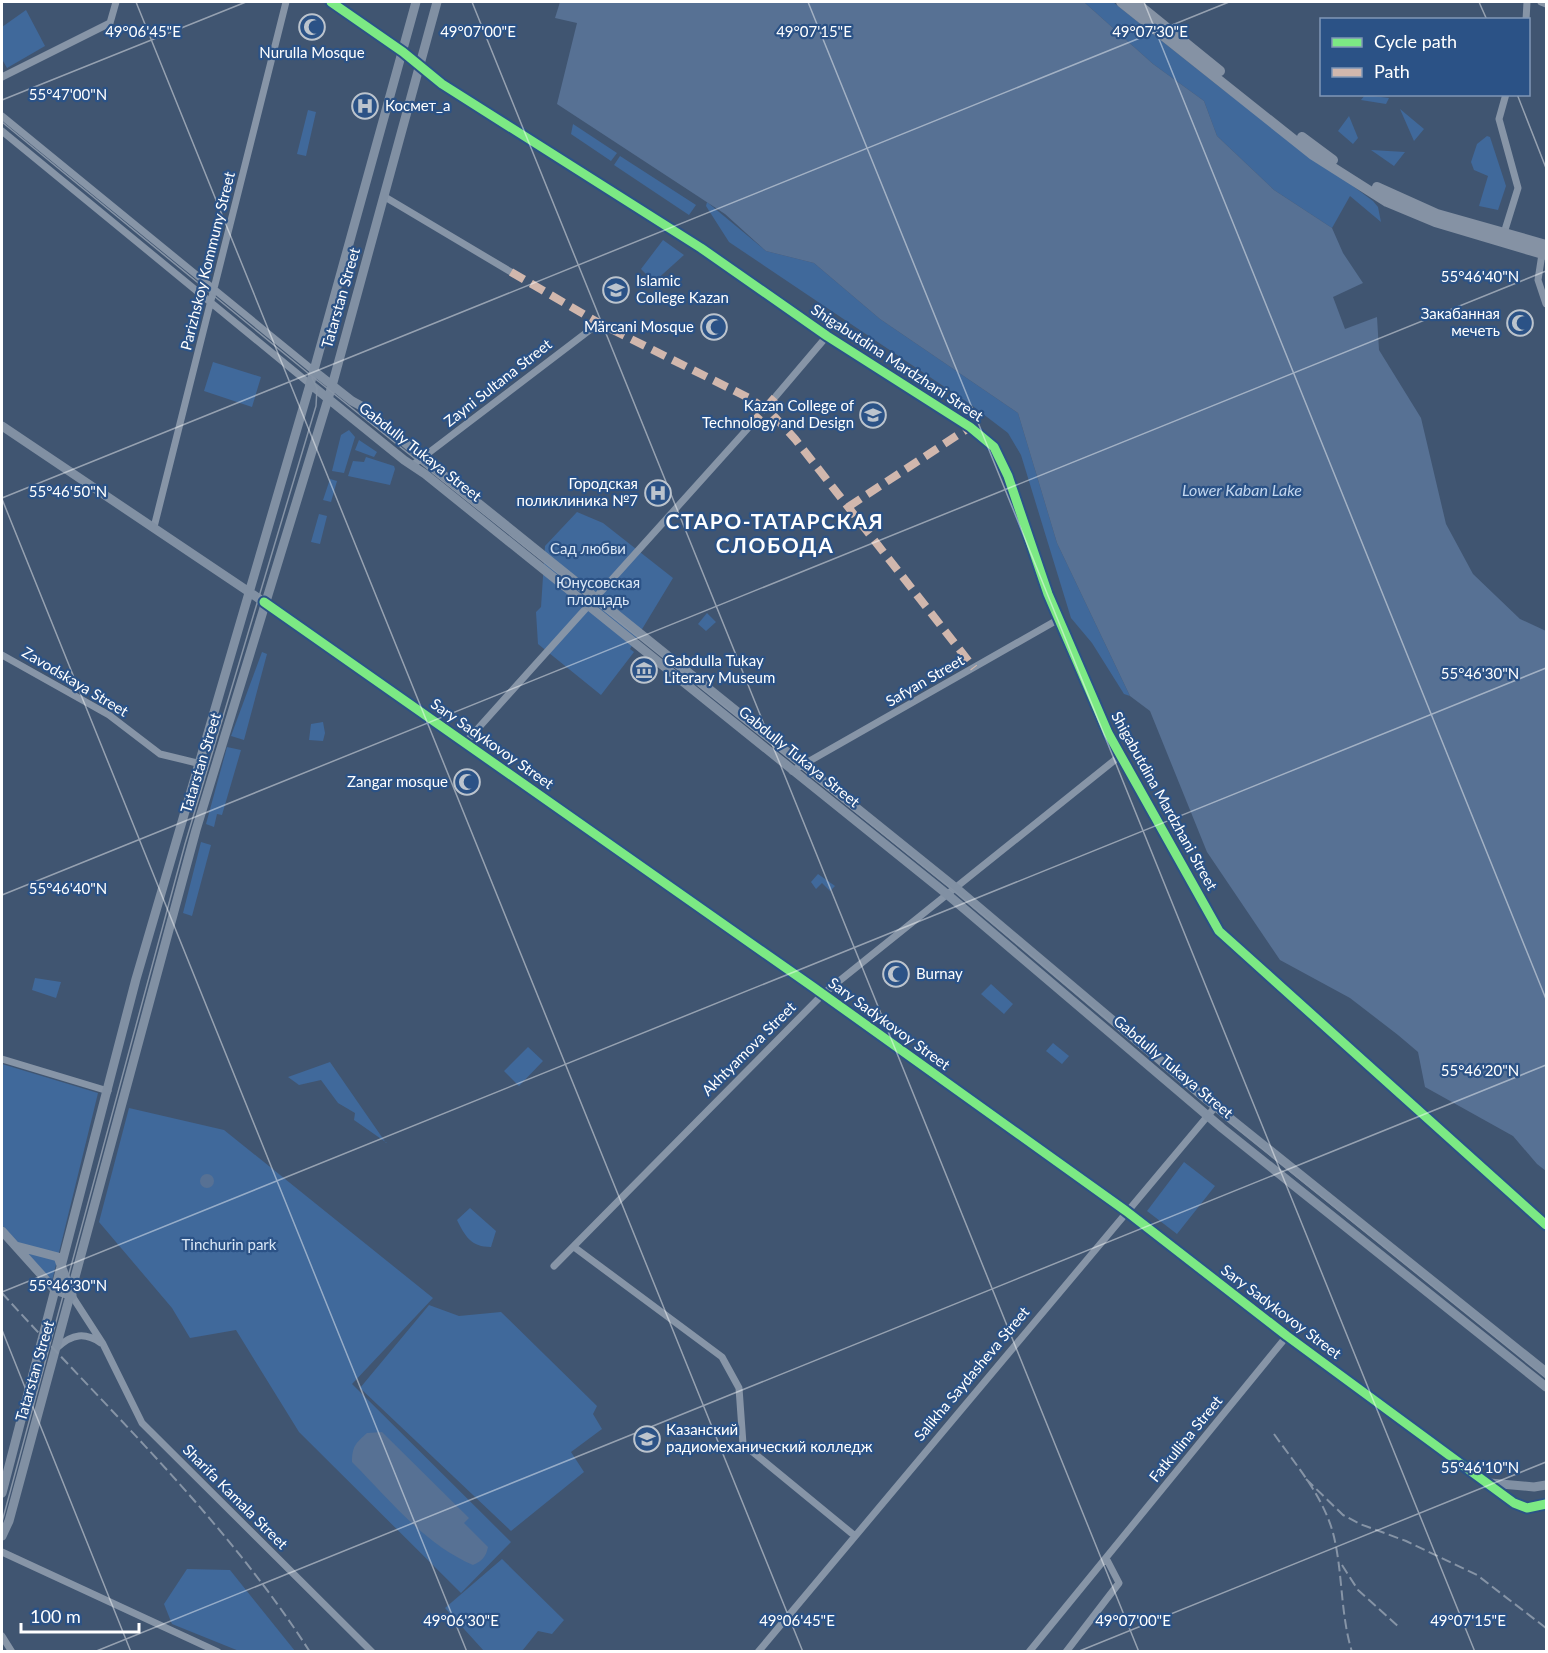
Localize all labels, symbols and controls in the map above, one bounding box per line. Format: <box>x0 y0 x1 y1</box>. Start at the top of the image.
mosque icon: Nurulla Mosque <box>297 12 327 42</box>
legend <box>1320 18 1530 96</box>
text: 49°06'45"E <box>105 22 181 40</box>
text: 49°07'00"E <box>440 22 516 40</box>
text: 49°07'15"E <box>776 22 852 40</box>
text: 49°07'30"E <box>1112 22 1188 40</box>
text: Cycle path <box>1374 30 1457 52</box>
place label: Nurulla Mosque <box>259 43 365 61</box>
text: Path <box>1374 60 1410 82</box>
text: 55°47'00"N <box>29 85 107 103</box>
hospital icon: Космет_а <box>350 91 380 121</box>
place label: Космет_а <box>385 96 450 114</box>
street label: Parizhskoy Kommuny Street <box>176 169 238 352</box>
street label: Tatarstan Street <box>317 245 363 350</box>
text: 55°46'40"N <box>1441 267 1519 285</box>
place label: Islamic College Kazan <box>636 271 729 306</box>
school or university icon: Islamic College Kazan <box>601 275 631 305</box>
street label: Shigabutdina Mardzhani Street <box>808 300 988 425</box>
place label: Закабанная мечеть <box>1421 304 1500 339</box>
mosque icon: Закабанная мечеть <box>1505 308 1535 338</box>
mosque icon: Märcani Mosque <box>699 312 729 342</box>
place label: Märcani Mosque <box>584 317 694 335</box>
street label: Zayni Sultana Street <box>440 334 555 430</box>
place label: Kazan College of Technology and Design <box>702 396 855 431</box>
street label: Gabdully Tukaya Street <box>356 398 486 505</box>
school or university icon: Kazan College of Technology and Design <box>858 400 888 430</box>
place label: Городская поликлиника №7 <box>517 474 638 509</box>
hospital icon: Городская поликлиника №7 <box>643 478 673 508</box>
water label: Lower Kaban Lake <box>1182 480 1302 499</box>
text: 55°46'50"N <box>29 482 107 500</box>
district label: СТАРО-ТАТАРСКАЯ СЛОБОДА <box>666 508 884 557</box>
park label: Сад любви <box>550 539 626 557</box>
park label: Юнусовская площадь <box>556 573 640 608</box>
street label: Zavodskaya Street <box>19 642 132 720</box>
street label: Safyan Street <box>882 650 967 710</box>
place label: Gabdulla Tukay Literary Museum <box>664 651 775 686</box>
museum icon: Gabdulla Tukay Literary Museum <box>629 655 659 685</box>
text: 55°46'30"N <box>1441 664 1519 682</box>
street label: Sary Sadykovoy Street <box>428 694 558 793</box>
street label: Gabdully Tukaya Street <box>736 702 864 811</box>
street label: Shigabutdina Mardzhani Street <box>1108 708 1222 894</box>
street label: Tatarstan Street <box>176 710 224 815</box>
mosque icon: Zangar mosque <box>452 767 482 797</box>
place label: Zangar mosque <box>347 772 448 790</box>
text: 55°46'40"N <box>29 879 107 897</box>
mosque icon: Burnay <box>881 959 911 989</box>
place label: Burnay <box>916 964 963 982</box>
street label: Sary Sadykovoy Street <box>825 973 954 1074</box>
street label: Akhtyamova Street <box>698 997 799 1099</box>
street label: Gabdully Tukaya Street <box>1110 1011 1237 1122</box>
text: 55°46'20"N <box>1441 1061 1519 1079</box>
park label: Tinchurin park <box>182 1235 277 1253</box>
street label: Sary Sadykovoy Street <box>1218 1260 1346 1363</box>
text: 55°46'30"N <box>29 1276 107 1294</box>
street label: Salikha Saydasheva Street <box>910 1302 1033 1444</box>
street label: Tatarstan Street <box>11 1318 57 1423</box>
street label: Fatkullina Street <box>1145 1391 1226 1485</box>
place label: Казанский радиомеханический колледж <box>666 1420 873 1455</box>
school or university icon: Казанский радиомеханический колледж <box>632 1424 662 1454</box>
street label: Sharifa Kamala Street <box>180 1440 292 1553</box>
text: 55°46'10"N <box>1441 1458 1519 1476</box>
scale bar <box>21 1596 140 1634</box>
text: 100 m <box>30 1605 81 1627</box>
text: 49°06'30"E <box>423 1611 499 1629</box>
text: 49°06'45"E <box>759 1611 835 1629</box>
text: 49°07'00"E <box>1095 1611 1171 1629</box>
text: 49°07'15"E <box>1430 1611 1506 1629</box>

